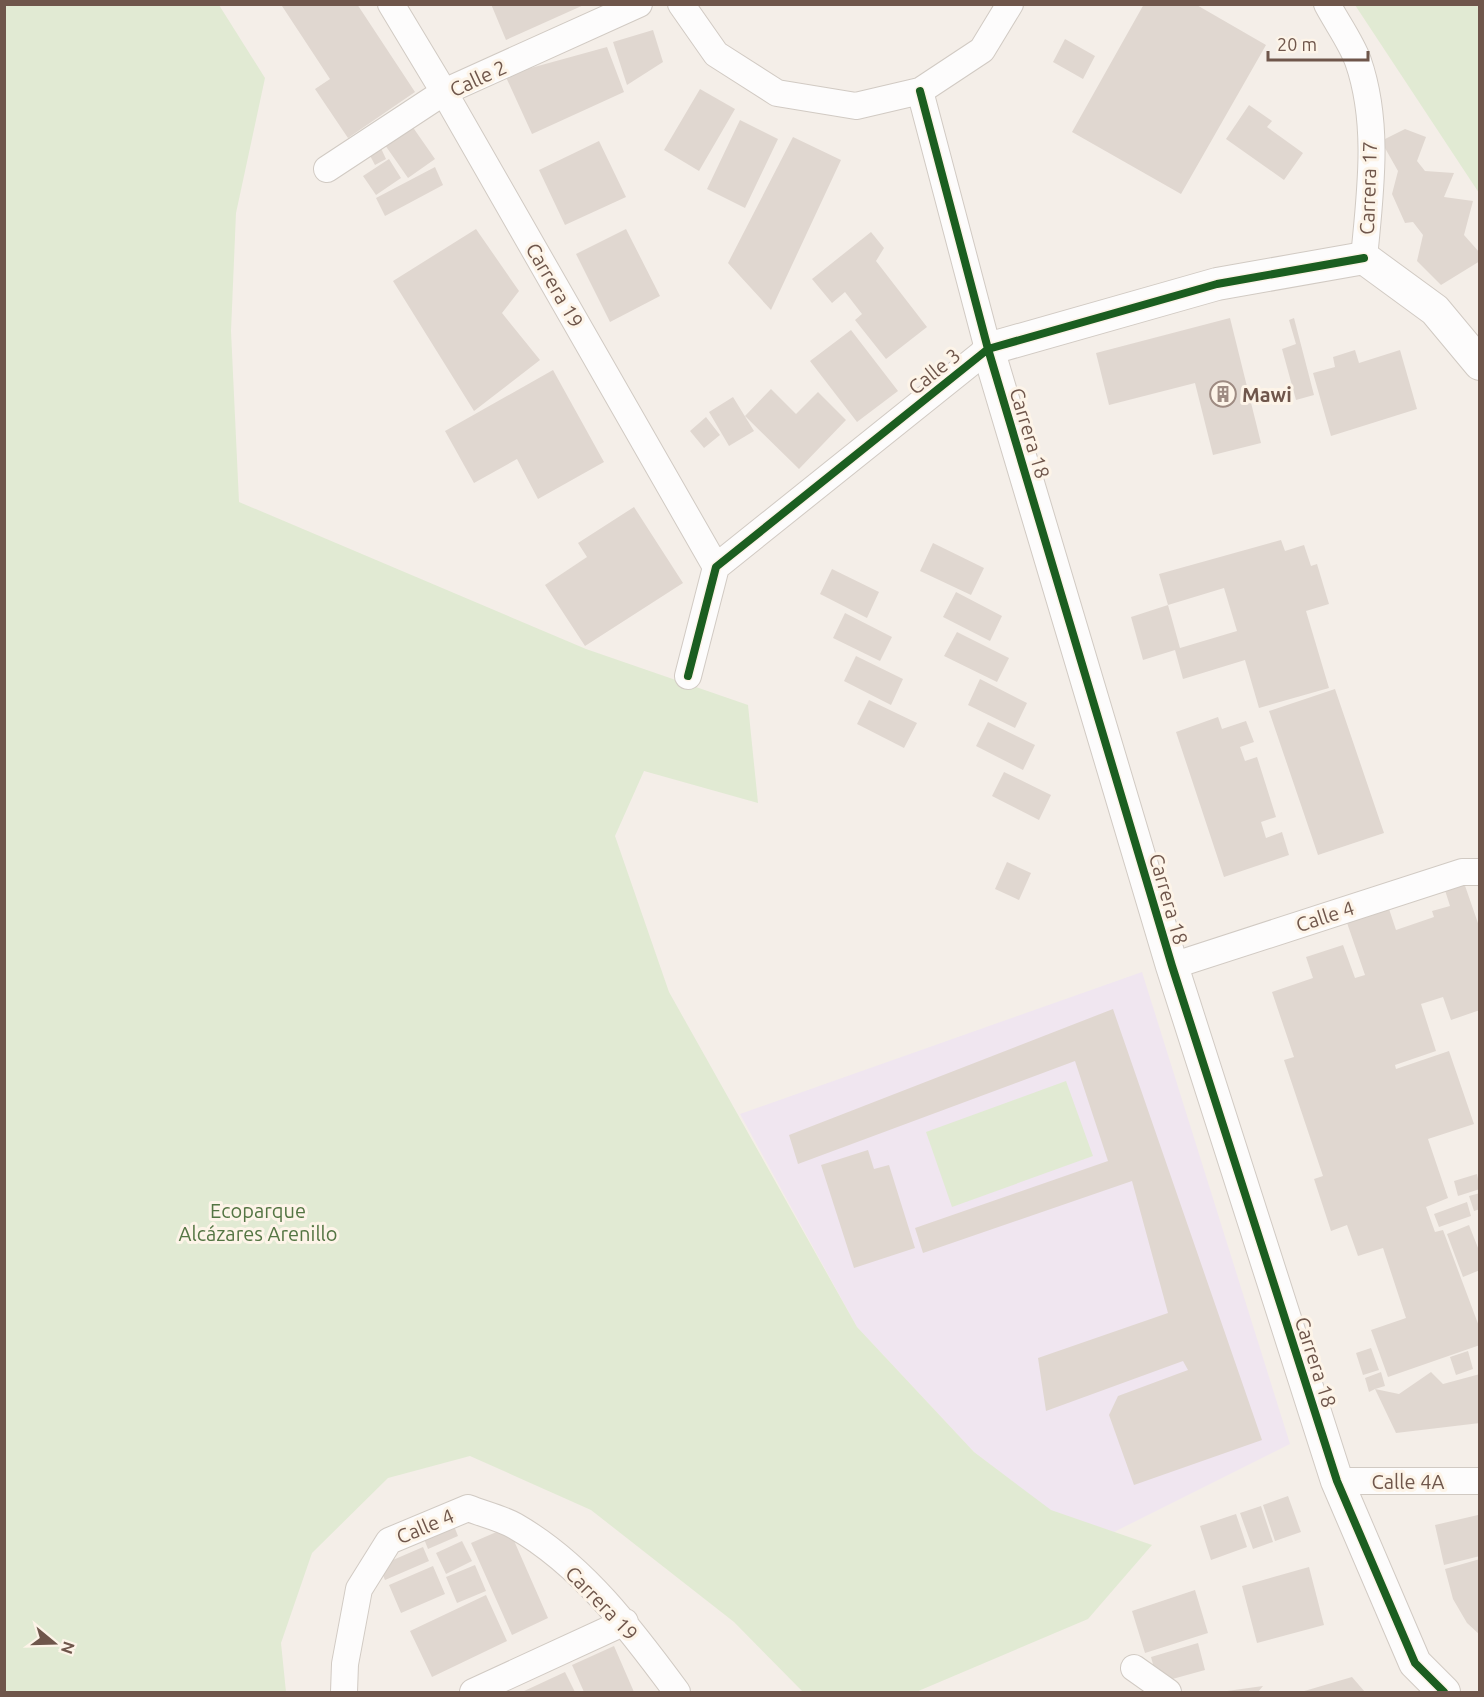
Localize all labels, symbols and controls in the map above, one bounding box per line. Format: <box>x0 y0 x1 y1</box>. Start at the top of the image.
scale bar <box>1268 24 1368 62</box>
text: 20 m <box>1277 34 1317 54</box>
street label: Calle 2 <box>446 55 510 101</box>
street label: Carrera 17 <box>1355 141 1381 235</box>
street label: Carrera 19 <box>522 239 588 331</box>
street label: Calle 3 <box>903 343 965 399</box>
building icon: Mawi <box>1208 379 1238 409</box>
place label: Mawi <box>1242 383 1292 406</box>
street label: Carrera 18 <box>1005 385 1055 481</box>
street label: Carrera 18 <box>1145 851 1193 947</box>
street label: Calle 4 <box>1293 896 1357 936</box>
park label: Ecoparque Alcázares Arenillo <box>178 1199 338 1245</box>
street label: Carrera 18 <box>1291 1314 1341 1410</box>
street label: Calle 4A <box>1372 1470 1444 1493</box>
street label: Calle 4 <box>393 1504 457 1548</box>
street label: Carrera 19 <box>561 1561 643 1645</box>
north arrow <box>24 1613 84 1673</box>
text: N <box>58 1639 79 1656</box>

